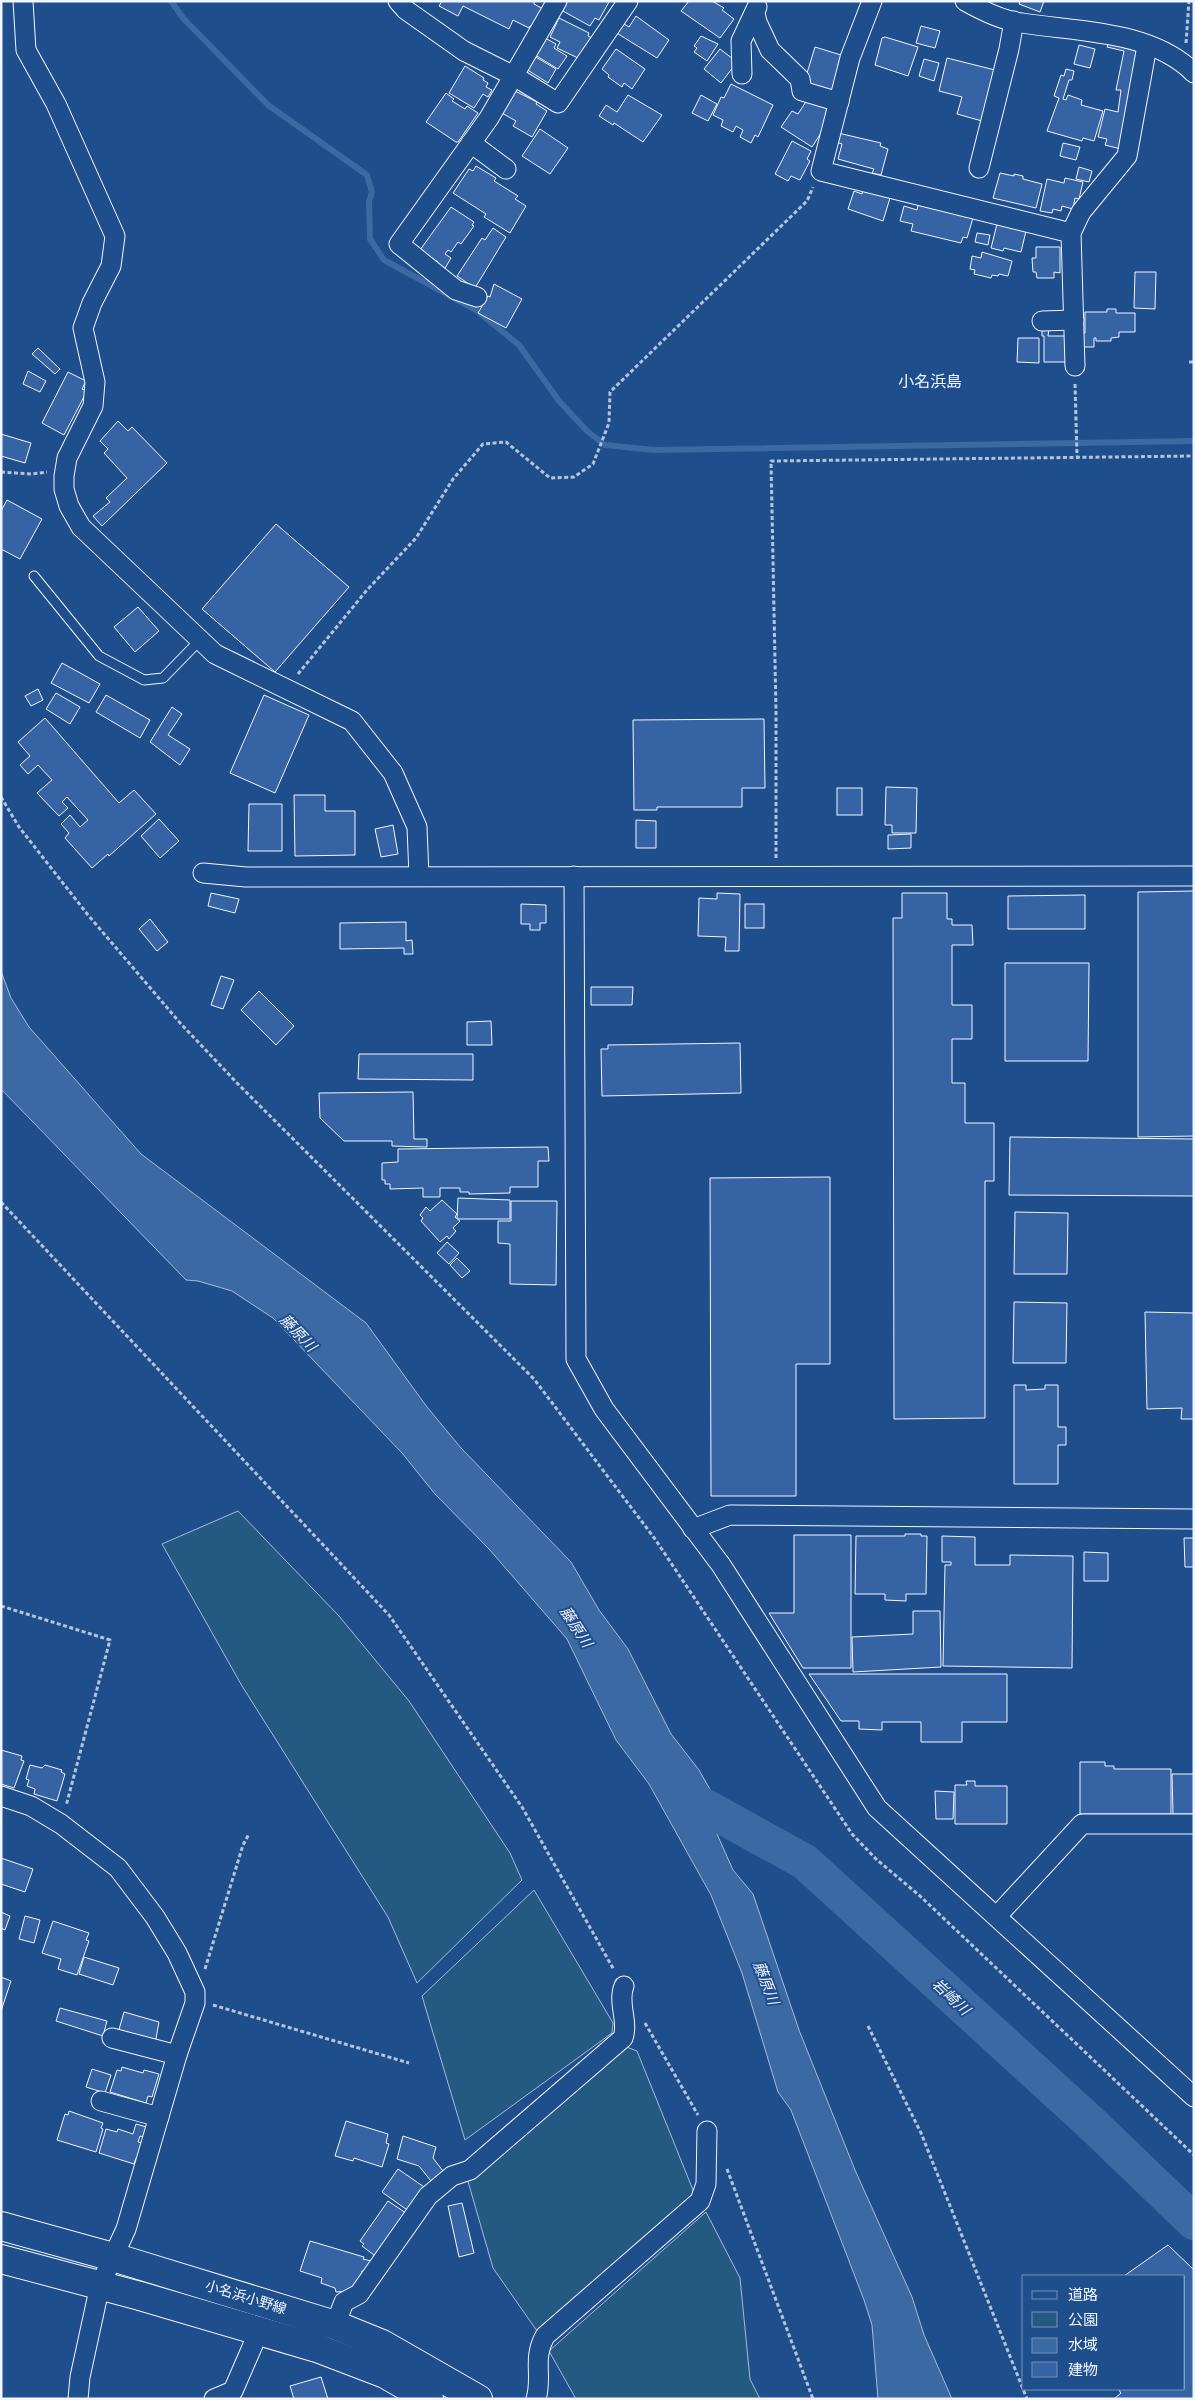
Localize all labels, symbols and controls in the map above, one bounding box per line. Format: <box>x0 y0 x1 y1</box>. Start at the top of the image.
district label: 小名浜島 <box>898 371 962 391</box>
water label: 藤原川 <box>276 1310 322 1357</box>
water label: 藤原川 <box>556 1603 598 1652</box>
water label: 藤原川 <box>750 1958 784 2009</box>
water label: 岩崎川 <box>928 1974 976 2020</box>
legend <box>1022 2275 1185 2390</box>
street label: 小名浜小野線 <box>203 2276 289 2318</box>
text: 道路 <box>1068 2285 1098 2304</box>
text: 公園 <box>1068 2310 1098 2329</box>
text: 水域 <box>1068 2335 1098 2354</box>
text: 建物 <box>1068 2360 1098 2379</box>

